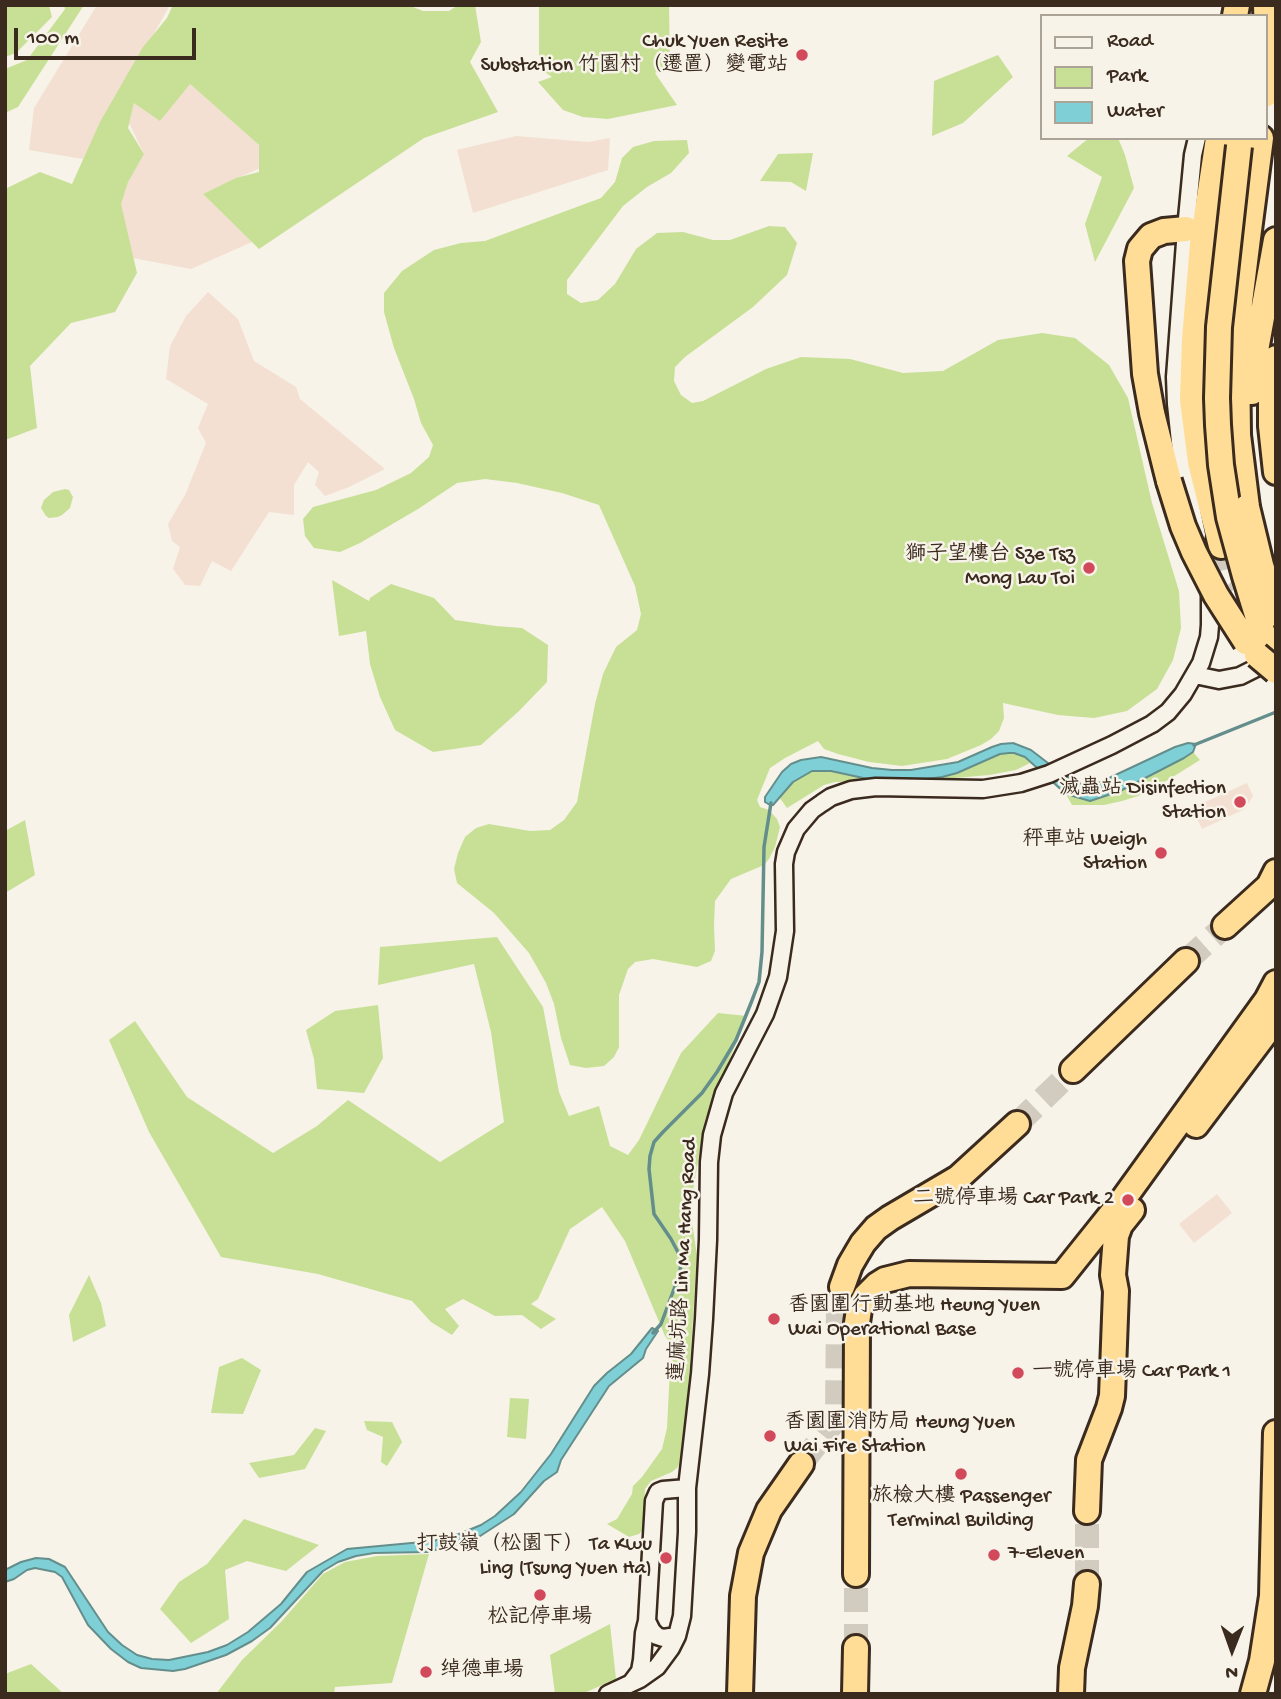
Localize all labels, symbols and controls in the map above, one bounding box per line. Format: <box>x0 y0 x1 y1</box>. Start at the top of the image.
scale bar <box>18 14 200 58</box>
legend <box>1040 14 1267 140</box>
text: 100 m <box>27 27 79 52</box>
place label: Chuk Yuen Resite Substation 竹園村（遷置）變電站 <box>480 30 788 80</box>
text: Road <box>1107 30 1153 55</box>
marker: Chuk Yuen Resite Substation 竹園村（遷置）變電站 <box>794 47 810 63</box>
text: Park <box>1107 65 1147 90</box>
text: Water <box>1107 100 1163 125</box>
place label: 獅子望樓台 Sze Tsz Mong Lau Toi <box>905 543 1075 593</box>
marker: 獅子望樓台 Sze Tsz Mong Lau Toi <box>1081 560 1097 576</box>
place label: 滅蟲站 Disinfection Station <box>1059 777 1226 827</box>
marker: 滅蟲站 Disinfection Station <box>1232 794 1248 810</box>
place label: 秤車站 Weigh Station <box>1023 828 1147 878</box>
marker: 秤車站 Weigh Station <box>1153 845 1169 861</box>
street label: 蓮麻坑路 Lin Ma Hang Road <box>666 1138 704 1382</box>
place label: 二號停車場 Car Park 2 <box>913 1187 1114 1213</box>
marker: 二號停車場 Car Park 2 <box>1120 1192 1136 1208</box>
place label: 香園圍行動基地 Heung Yuen Wai Operational Base <box>788 1294 1040 1344</box>
marker: 香園圍行動基地 Heung Yuen Wai Operational Base <box>766 1311 782 1327</box>
place label: 一號停車場 Car Park 1 <box>1032 1360 1231 1386</box>
marker: 一號停車場 Car Park 1 <box>1010 1365 1026 1381</box>
place label: 香園圍消防局 Heung Yuen Wai Fire Station <box>784 1411 1015 1461</box>
marker: 香園圍消防局 Heung Yuen Wai Fire Station <box>762 1428 778 1444</box>
marker: 旅檢大樓 Passenger Terminal Building <box>953 1466 969 1482</box>
place label: 旅檢大樓 Passenger Terminal Building <box>872 1485 1050 1535</box>
place label: 打鼓嶺（松園下） Ta Kwu Ling (Tsung Yuen Ha) <box>417 1533 652 1583</box>
place label: 7-Eleven <box>1008 1542 1084 1568</box>
marker: 7-Eleven <box>986 1547 1002 1563</box>
marker: 打鼓嶺（松園下） Ta Kwu Ling (Tsung Yuen Ha) <box>658 1550 674 1566</box>
marker: 松記停車場 <box>532 1587 548 1603</box>
place label: 松記停車場 <box>488 1606 592 1632</box>
north arrow <box>1197 1615 1267 1685</box>
place label: 绰德車場 <box>440 1659 524 1685</box>
text: N <box>1225 1660 1238 1683</box>
marker: 绰德車場 <box>418 1664 434 1680</box>

